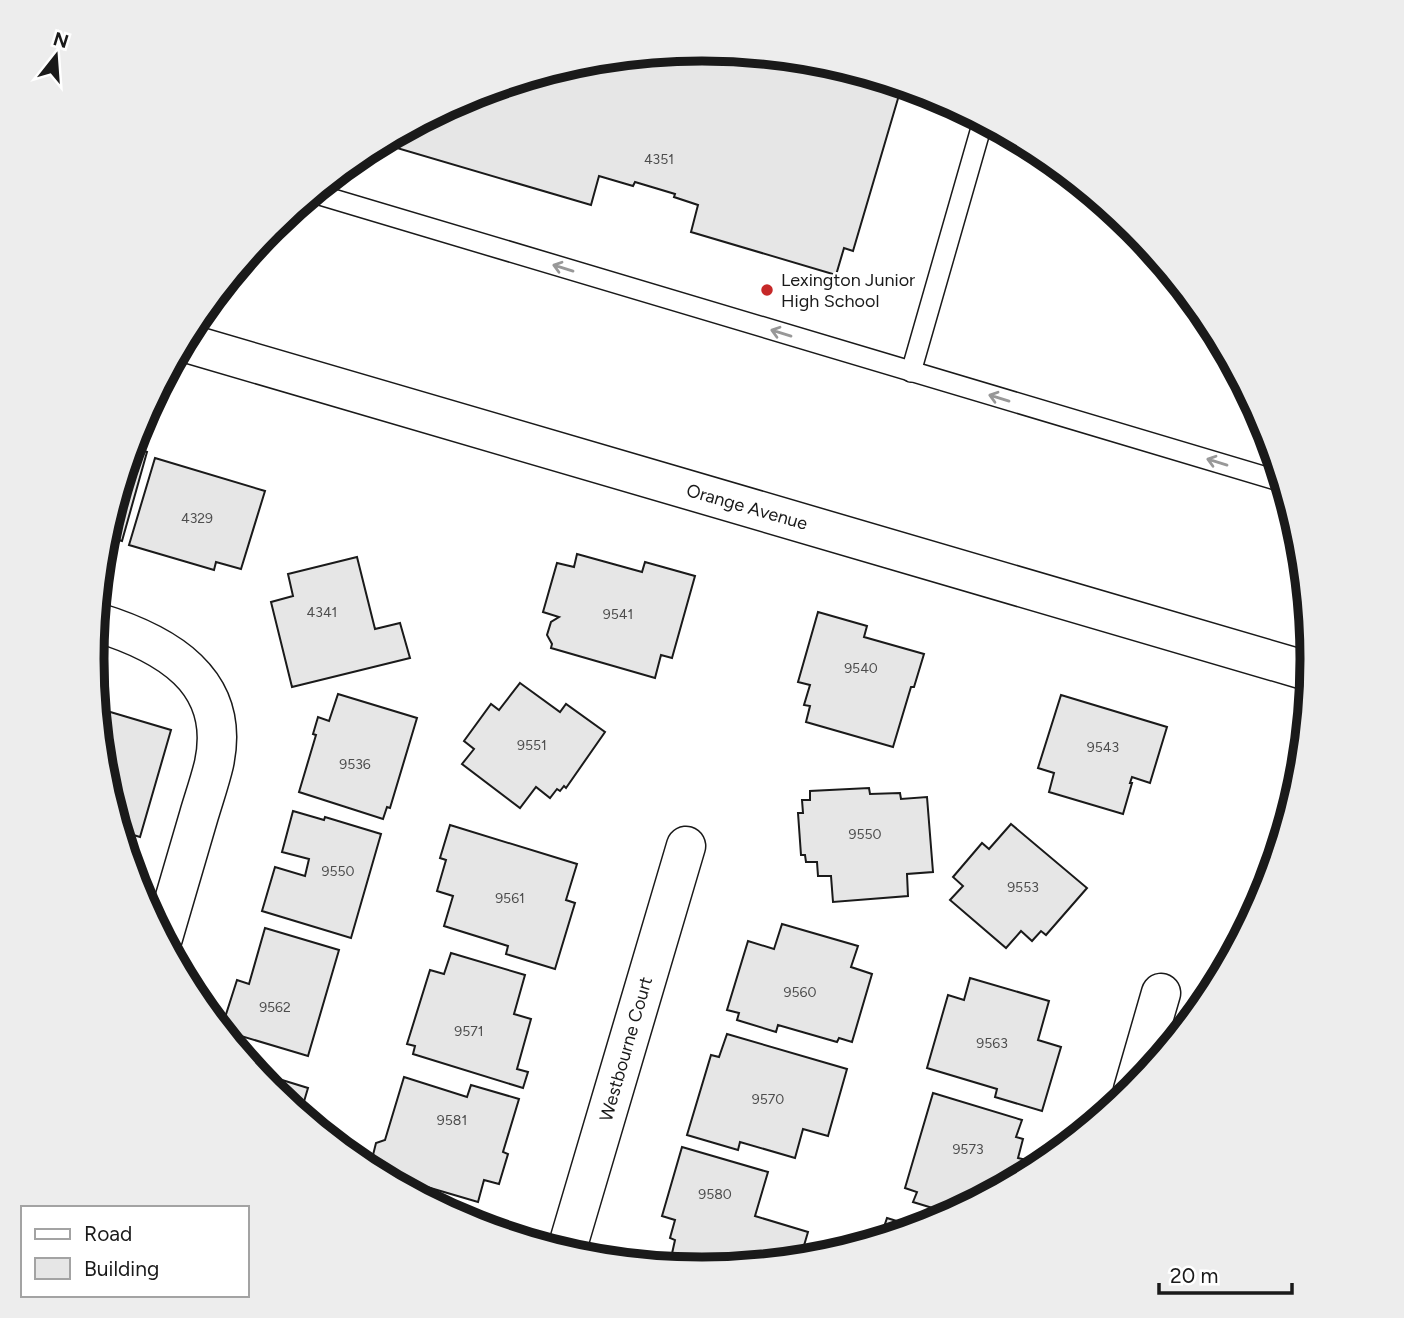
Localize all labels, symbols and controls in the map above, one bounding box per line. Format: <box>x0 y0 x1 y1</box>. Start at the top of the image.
north arrow <box>21 21 91 91</box>
text: N <box>50 27 71 53</box>
house number: 4351 <box>644 151 674 168</box>
one-way arrow <box>552 260 574 273</box>
place label: Lexington Junior High School <box>781 269 915 312</box>
marker: Lexington Junior High School <box>759 282 775 298</box>
one-way arrow <box>770 325 792 338</box>
one-way arrow <box>988 390 1010 403</box>
one-way arrow <box>1206 455 1228 468</box>
street label: Orange Avenue <box>684 479 810 535</box>
house number: 4329 <box>181 510 213 527</box>
house number: 4341 <box>307 604 337 621</box>
house number: 9541 <box>603 606 633 623</box>
house number: 9540 <box>844 660 878 677</box>
house number: 9551 <box>517 737 547 754</box>
house number: 9543 <box>1087 739 1119 756</box>
house number: 9536 <box>339 756 371 773</box>
house number: 9550 <box>849 826 882 843</box>
house number: 9550 <box>322 863 355 880</box>
house number: 9553 <box>1007 879 1039 896</box>
house number: 9561 <box>495 890 525 907</box>
street label: Westbourne Court <box>595 974 657 1124</box>
house number: 9560 <box>784 984 816 1001</box>
house number: 9562 <box>259 999 291 1016</box>
house number: 9571 <box>454 1023 484 1040</box>
house number: 9563 <box>976 1035 1008 1052</box>
house number: 9570 <box>752 1091 784 1108</box>
house number: 9581 <box>437 1112 467 1129</box>
house number: 9573 <box>952 1141 984 1158</box>
house number: 9580 <box>698 1186 732 1203</box>
legend <box>21 1206 248 1297</box>
text: Road <box>84 1221 132 1246</box>
scale bar <box>1159 1252 1292 1296</box>
text: Building <box>84 1256 159 1281</box>
text: 20 m <box>1170 1263 1218 1288</box>

